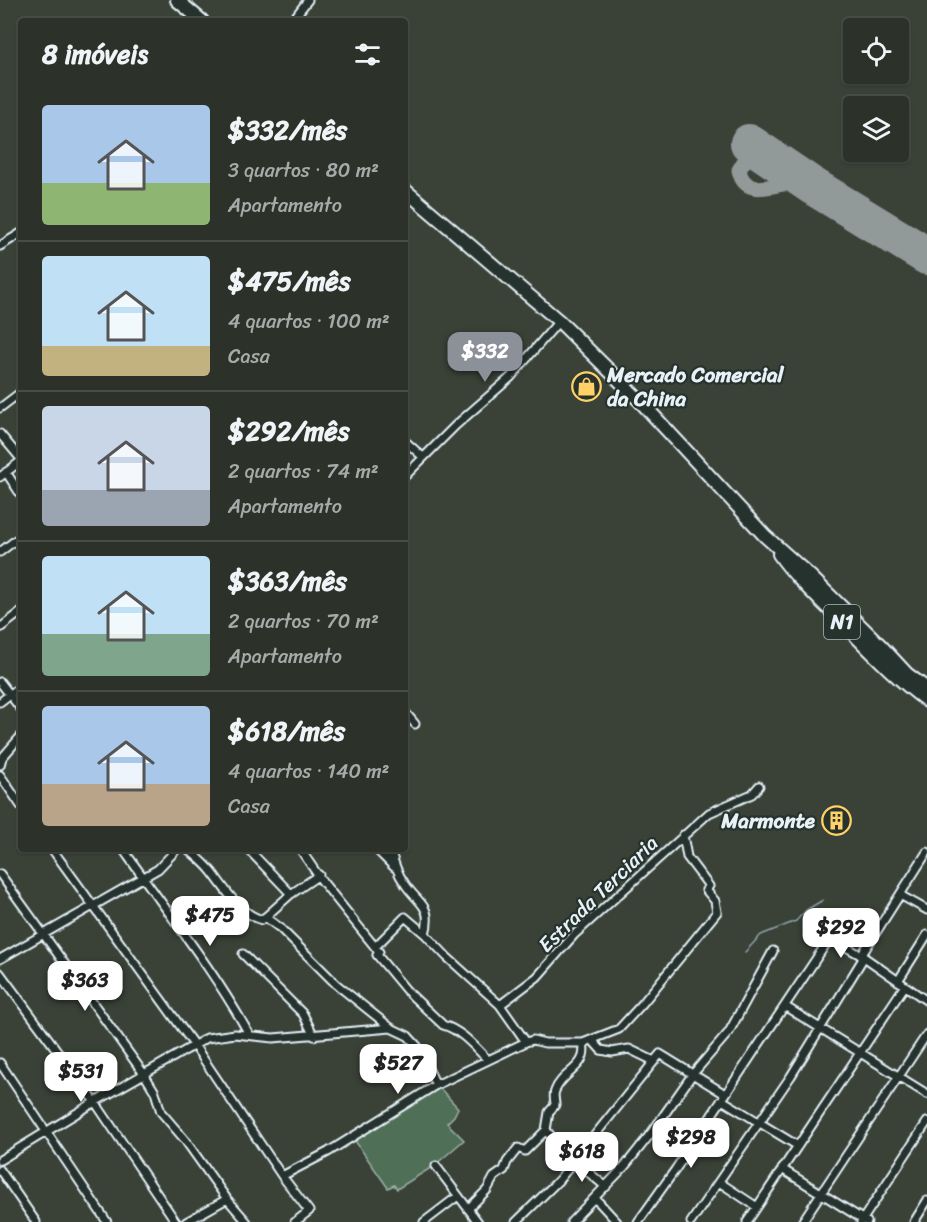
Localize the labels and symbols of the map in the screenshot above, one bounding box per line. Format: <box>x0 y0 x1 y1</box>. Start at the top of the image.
pin: $332 <box>449 332 521 383</box>
place label: Mercado Comercial da China <box>606 356 785 418</box>
shop icon: Mercado Comercial da China <box>570 371 602 403</box>
road number: N1 <box>824 605 860 639</box>
place label: Marmonte <box>720 802 816 840</box>
building icon: Marmonte <box>820 805 852 837</box>
street label: Estrada Terciaria <box>528 825 668 962</box>
pin: $475 <box>174 896 246 947</box>
pin: $292 <box>805 908 877 959</box>
pin: $363 <box>49 961 121 1012</box>
pin: $527 <box>362 1044 434 1095</box>
pin: $531 <box>45 1052 117 1103</box>
pin: $298 <box>655 1118 727 1169</box>
pin: $618 <box>546 1132 618 1183</box>

